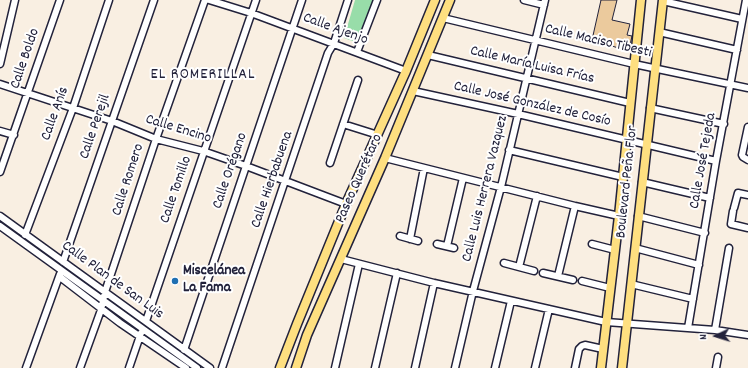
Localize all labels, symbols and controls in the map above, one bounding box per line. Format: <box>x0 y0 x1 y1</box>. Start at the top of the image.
street label: Calle Ajenjo <box>300 10 370 50</box>
street label: Calle Maciso Tibesti <box>543 21 653 63</box>
street label: Calle Boldo <box>7 26 45 92</box>
street label: Calle María Luisa Frías <box>468 43 596 89</box>
district label: EL ROMERILLAL <box>150 66 256 86</box>
street label: Calle José González de Cosío <box>452 78 612 132</box>
street label: Calle Anís <box>38 85 74 143</box>
street label: Calle Perejil <box>77 92 115 162</box>
street label: Calle Encino <box>143 111 213 149</box>
street label: Calle José Tejeda <box>687 112 721 210</box>
street label: Calle Luis Herrera Vazquez <box>459 114 513 264</box>
street label: Boulevard Peña Flor <box>613 125 643 239</box>
street label: Calle Hierbabuena <box>248 129 298 231</box>
street label: Calle Orégano <box>210 130 252 212</box>
street label: Paseo Querétaro <box>332 132 388 226</box>
street label: Calle Romero <box>109 142 149 218</box>
street label: Calle Tomillo <box>157 154 197 226</box>
street label: Calle Plan de San Luis <box>57 238 167 324</box>
place label: Miscelánea La Fama <box>183 263 245 298</box>
marker: Miscelánea La Fama <box>170 276 180 286</box>
north arrow <box>696 316 736 356</box>
text: N <box>696 334 712 340</box>

